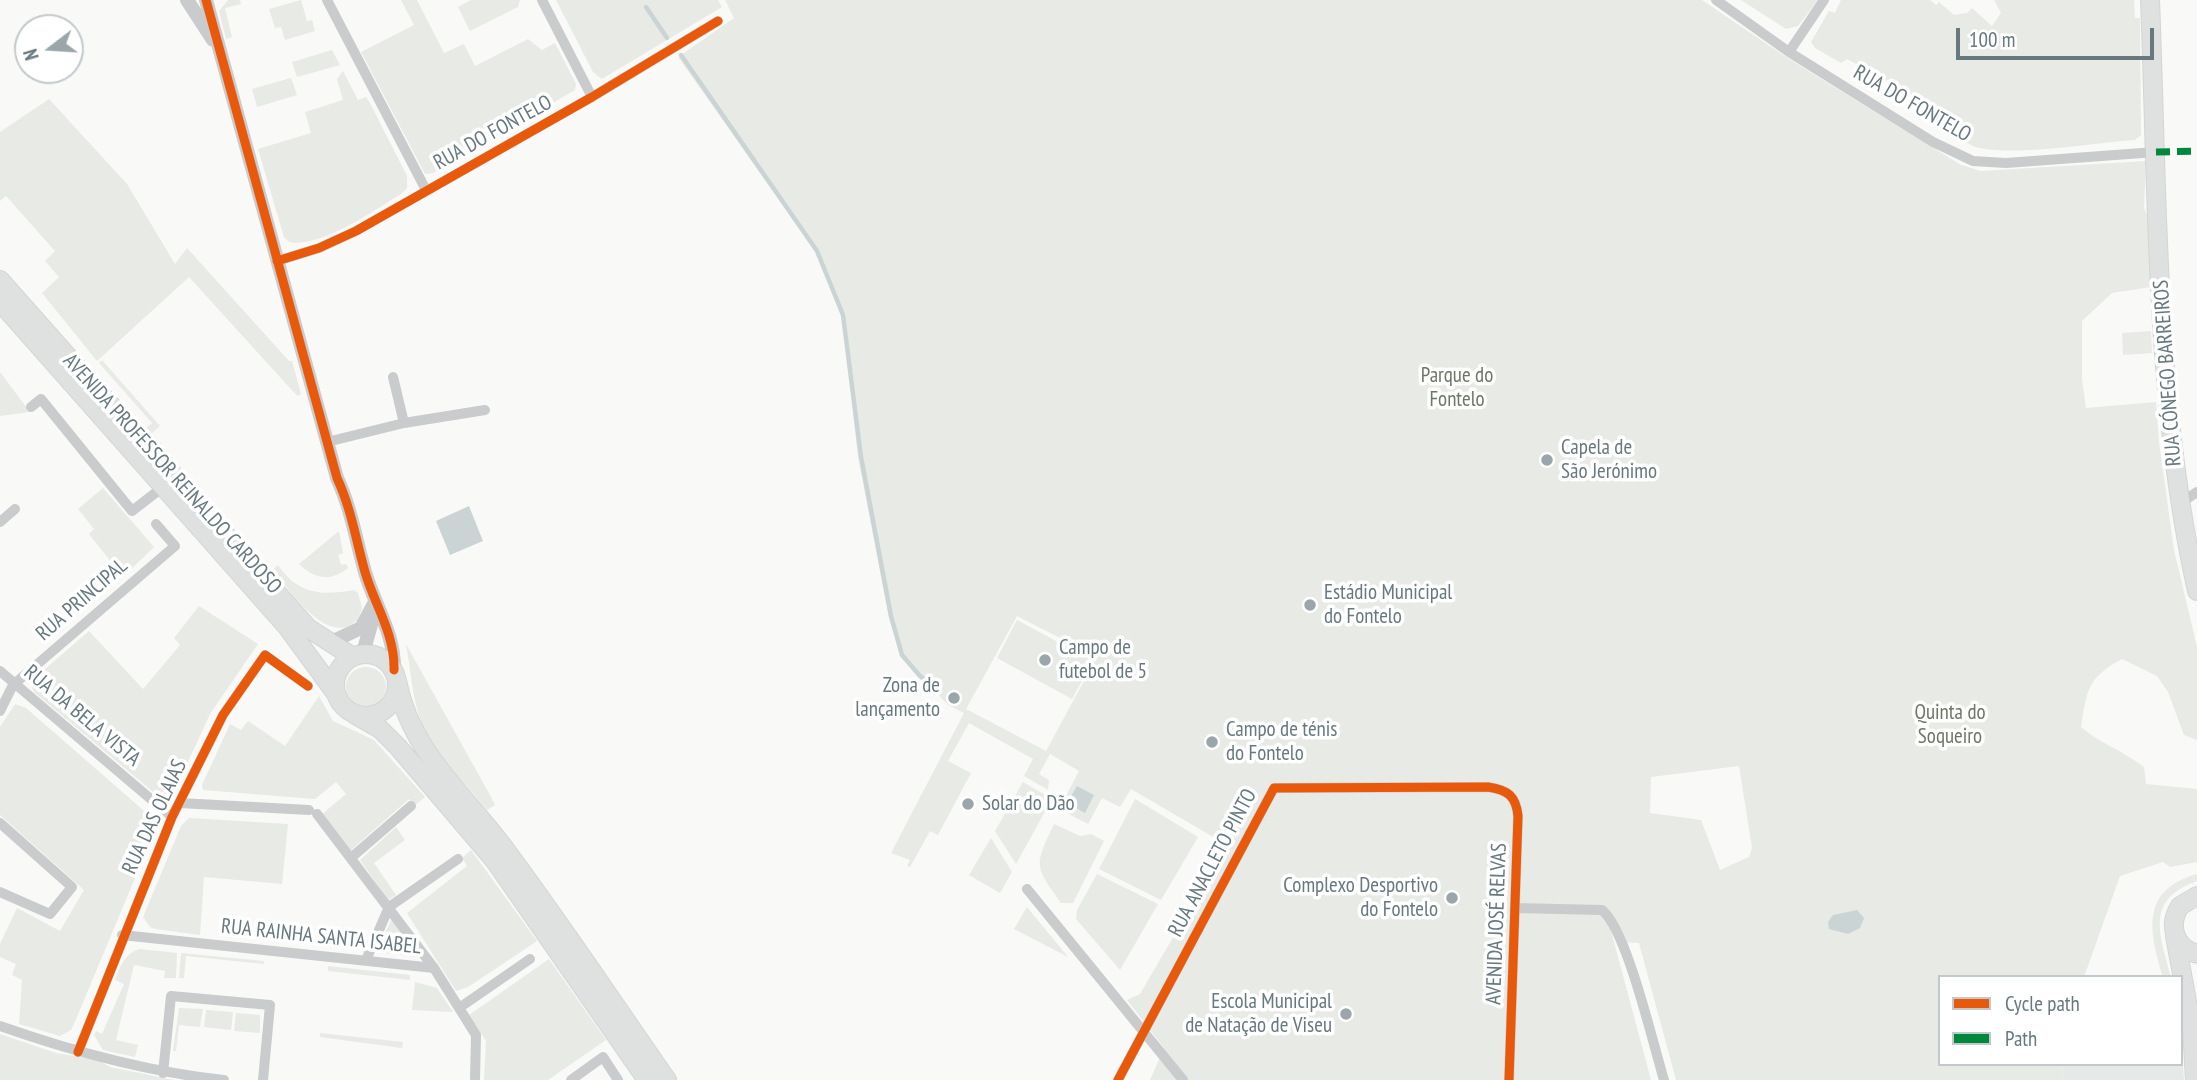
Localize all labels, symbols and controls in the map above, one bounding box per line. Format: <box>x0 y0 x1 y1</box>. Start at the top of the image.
north arrow <box>14 14 84 84</box>
scale bar <box>1959 14 2157 58</box>
text: 100 m <box>1969 26 2015 53</box>
text: N <box>18 46 44 63</box>
street label: RUA DO FONTELO <box>1849 60 1975 148</box>
street label: RUA DO FONTELO <box>429 90 557 176</box>
street label: RUA CÓNEGO BARREIROS <box>2149 279 2187 467</box>
street label: AVENIDA PROFESSOR REINALDO CARDOSO <box>57 349 287 599</box>
park label: Parque do Fontelo <box>1421 363 1493 413</box>
place label: Capela de São Jerónimo <box>1561 435 1657 485</box>
marker: Capela de São Jerónimo <box>1539 452 1555 468</box>
street label: RUA PRINCIPAL <box>31 554 133 646</box>
place label: Estádio Municipal do Fontelo <box>1324 580 1452 630</box>
marker: Estádio Municipal do Fontelo <box>1302 597 1318 613</box>
place label: Campo de futebol de 5 <box>1059 635 1147 685</box>
marker: Campo de futebol de 5 <box>1037 652 1053 668</box>
street label: RUA DA BELA VISTA <box>19 660 145 772</box>
place label: Zona de lançamento <box>855 673 940 723</box>
marker: Zona de lançamento <box>946 690 962 706</box>
park label: Quinta do Soqueiro <box>1914 700 1986 750</box>
place label: Campo de ténis do Fontelo <box>1226 717 1337 767</box>
marker: Campo de ténis do Fontelo <box>1204 734 1220 750</box>
street label: RUA DAS OLAIAS <box>117 756 193 878</box>
street label: RUA ANACLETO PINTO <box>1163 785 1263 941</box>
place label: Solar do Dão <box>982 791 1075 817</box>
marker: Solar do Dão <box>960 796 976 812</box>
street label: AVENIDA JOSÉ RELVAS <box>1482 843 1512 1005</box>
place label: Complexo Desportivo do Fontelo <box>1283 873 1438 923</box>
marker: Complexo Desportivo do Fontelo <box>1444 890 1460 906</box>
street label: RUA RAINHA SANTA ISABEL <box>220 914 422 960</box>
legend <box>1938 975 2183 1066</box>
place label: Escola Municipal de Natação de Viseu <box>1185 989 1332 1039</box>
text: Cycle path <box>2005 990 2080 1017</box>
marker: Escola Municipal de Natação de Viseu <box>1338 1006 1354 1022</box>
text: Path <box>2005 1025 2037 1052</box>

